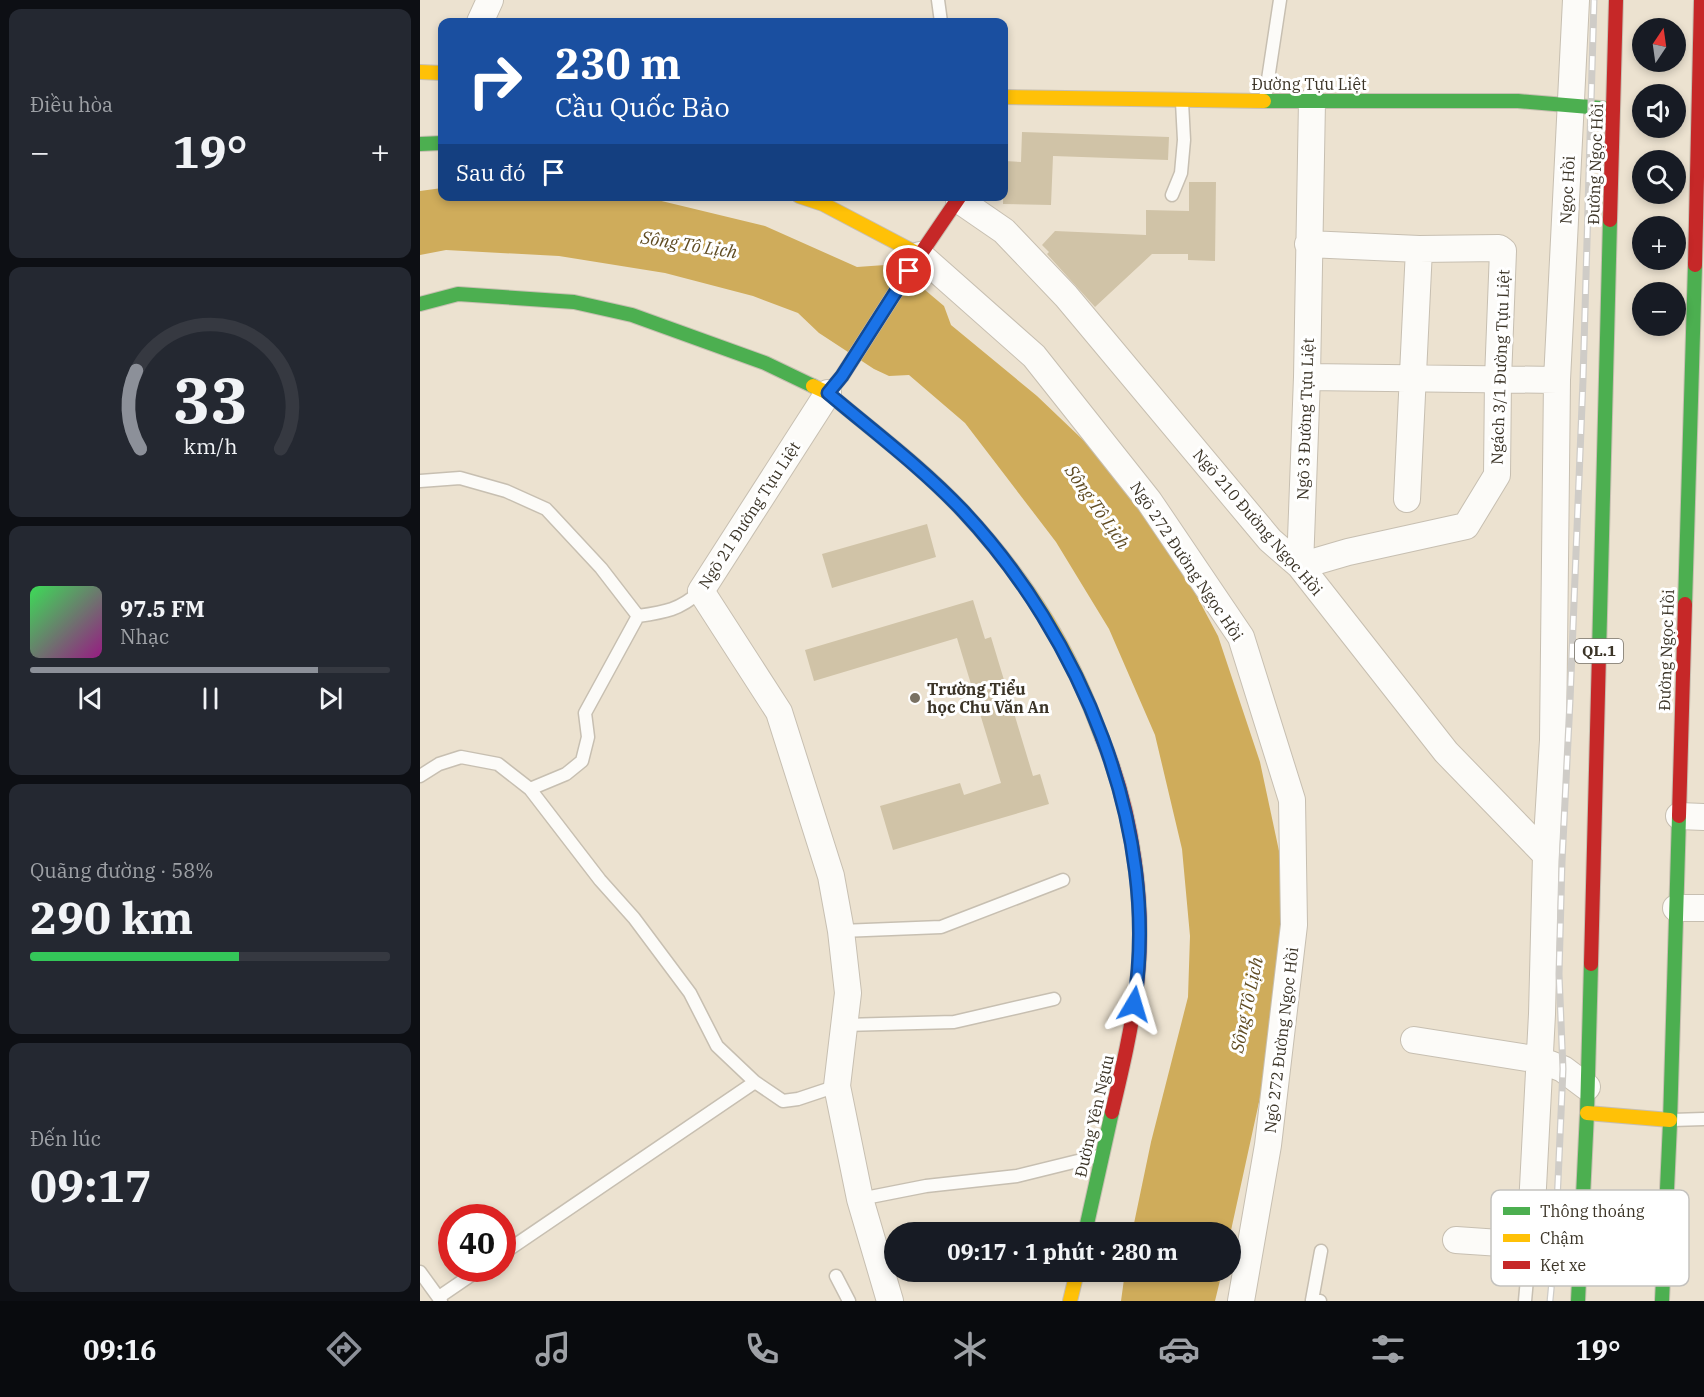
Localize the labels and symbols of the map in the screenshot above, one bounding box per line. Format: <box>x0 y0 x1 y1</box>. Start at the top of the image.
north arrow <box>1632 18 1686 72</box>
street label: Đường Tựu Liệt <box>1251 74 1367 94</box>
street label: Đường Ngọc Hồi <box>1583 103 1607 225</box>
street label: Ngọc Hồi <box>1555 155 1579 225</box>
water label: Sông Tô Lịch <box>638 225 739 263</box>
pin <box>883 245 934 296</box>
street label: Ngách 3/1 Đường Tựu Liệt <box>1487 269 1513 465</box>
street label: Ngõ 3 Đường Tựu Liệt <box>1292 337 1318 500</box>
street label: Ngõ 21 Đường Tựu Liệt <box>694 437 804 592</box>
street label: Ngõ 210 Đường Ngọc Hồi <box>1189 445 1327 599</box>
water label: Sông Tô Lịch <box>1060 459 1135 553</box>
street label: Ngõ 272 Đường Ngọc Hồi <box>1126 478 1248 644</box>
street label: Đường Ngọc Hồi <box>1654 589 1678 711</box>
road number: QL.1 <box>1575 639 1623 663</box>
place label: Trường Tiểu học Chu Văn An <box>927 679 1050 717</box>
marker: Trường Tiểu học Chu Văn An <box>908 691 922 705</box>
street label: Ngõ 272 Đường Ngọc Hồi <box>1260 946 1302 1134</box>
water label: Sông Tô Lịch <box>1225 955 1268 1056</box>
position arrow <box>1102 972 1166 1036</box>
street label: Đường Yên Ngưu <box>1070 1053 1118 1179</box>
legend <box>1491 1190 1689 1286</box>
text: Thông thoáng <box>1540 1201 1645 1221</box>
speed limit sign: 40 <box>438 1204 516 1282</box>
text: Chậm <box>1540 1228 1584 1248</box>
text: Kẹt xe <box>1540 1255 1586 1275</box>

